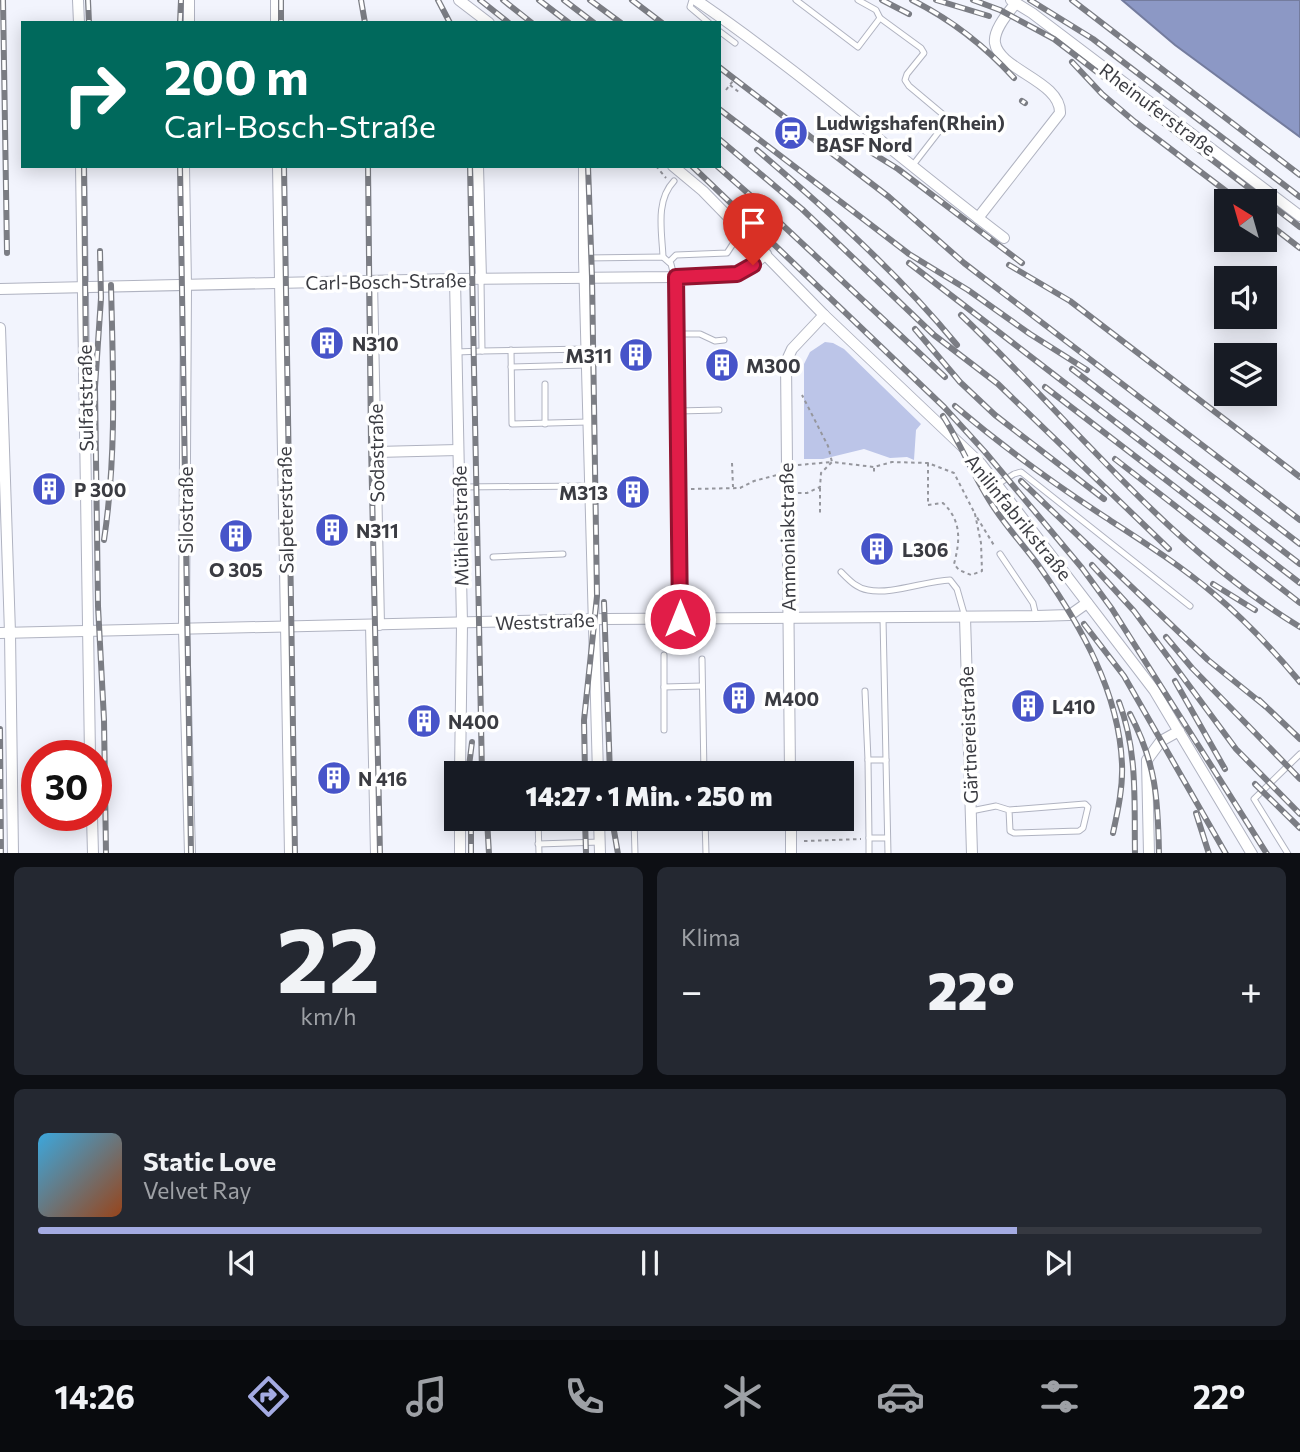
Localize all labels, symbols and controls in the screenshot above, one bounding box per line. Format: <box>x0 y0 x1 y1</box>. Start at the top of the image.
text: 200 m <box>164 45 309 105</box>
icon: right <box>49 49 140 140</box>
street label: Rheinuferstraße <box>1095 58 1221 160</box>
text: Carl-Bosch-Straße <box>164 105 436 145</box>
place label: Ludwigshafen(Rhein) BASF Nord <box>816 111 1005 156</box>
station icon: Ludwigshafen(Rhein) BASF Nord <box>772 114 810 152</box>
north arrow <box>1214 189 1278 252</box>
map controls <box>1214 189 1277 406</box>
pin <box>723 193 783 265</box>
icon: arrive <box>734 204 772 242</box>
button: sound <box>1214 266 1277 329</box>
street label: Carl-Bosch-Straße <box>305 268 467 294</box>
building icon: N310 <box>308 324 346 362</box>
place label: N310 <box>352 332 399 355</box>
building icon: M311 <box>617 336 655 374</box>
button: layers <box>1214 343 1277 406</box>
street label: Sulfatstraße <box>73 344 97 452</box>
place label: M311 <box>565 344 612 367</box>
building icon: M300 <box>703 346 741 384</box>
place label: M300 <box>746 354 801 377</box>
street label: Sodastraße <box>364 403 388 503</box>
street label: Salpeterstraße <box>272 446 298 574</box>
street label: Anilinfabrikstraße <box>961 449 1077 585</box>
street label: Ammoniakstraße <box>774 462 800 612</box>
street label: Mühlenstraße <box>447 465 473 587</box>
street label: Silostraße <box>174 466 197 554</box>
building icon: P 300 <box>30 470 68 508</box>
building icon: M313 <box>614 473 652 511</box>
place label: P 300 <box>74 478 126 501</box>
place label: M313 <box>559 481 608 504</box>
building icon: N311 <box>313 511 351 549</box>
building icon: O 305 <box>217 517 255 555</box>
place label: N311 <box>356 519 399 542</box>
building icon: L306 <box>858 530 896 568</box>
place label: L306 <box>902 538 948 561</box>
place label: O 305 <box>209 558 263 581</box>
position arrow <box>643 582 717 656</box>
street label: Weststraße <box>495 608 595 634</box>
street label: Gärtnereistraße <box>954 666 982 804</box>
building icon: M400 <box>720 679 758 717</box>
place label: M400 <box>764 687 819 710</box>
building icon: L410 <box>1009 687 1047 725</box>
place label: L410 <box>1052 695 1095 718</box>
building icon: N400 <box>405 702 443 740</box>
place label: N400 <box>448 710 499 733</box>
speed limit sign: 30 <box>21 740 112 831</box>
building icon: N 416 <box>315 759 353 797</box>
place label: N 416 <box>358 767 407 790</box>
text: 14:27 · 1 Min. · 250 m <box>526 780 772 811</box>
text: 22 <box>277 900 380 1012</box>
text: Klima <box>681 923 740 951</box>
text: 22° <box>927 957 1015 1021</box>
text: − <box>681 966 703 1013</box>
text: + <box>1240 966 1262 1013</box>
text: km/h <box>301 1002 356 1030</box>
text: Static Love <box>143 1145 276 1176</box>
text: Velvet Ray <box>143 1176 251 1204</box>
icon: previous <box>223 1244 261 1282</box>
icon: pause <box>631 1244 669 1282</box>
icon: next <box>1039 1244 1077 1282</box>
icon: directions <box>244 1372 293 1421</box>
icon: music <box>402 1372 451 1421</box>
icon: phone <box>560 1372 609 1421</box>
icon: climate <box>718 1372 767 1421</box>
icon: car <box>876 1372 925 1421</box>
icon: filters <box>1035 1372 1084 1421</box>
text: 14:26 <box>55 1376 135 1416</box>
text: 22° <box>1193 1376 1245 1416</box>

